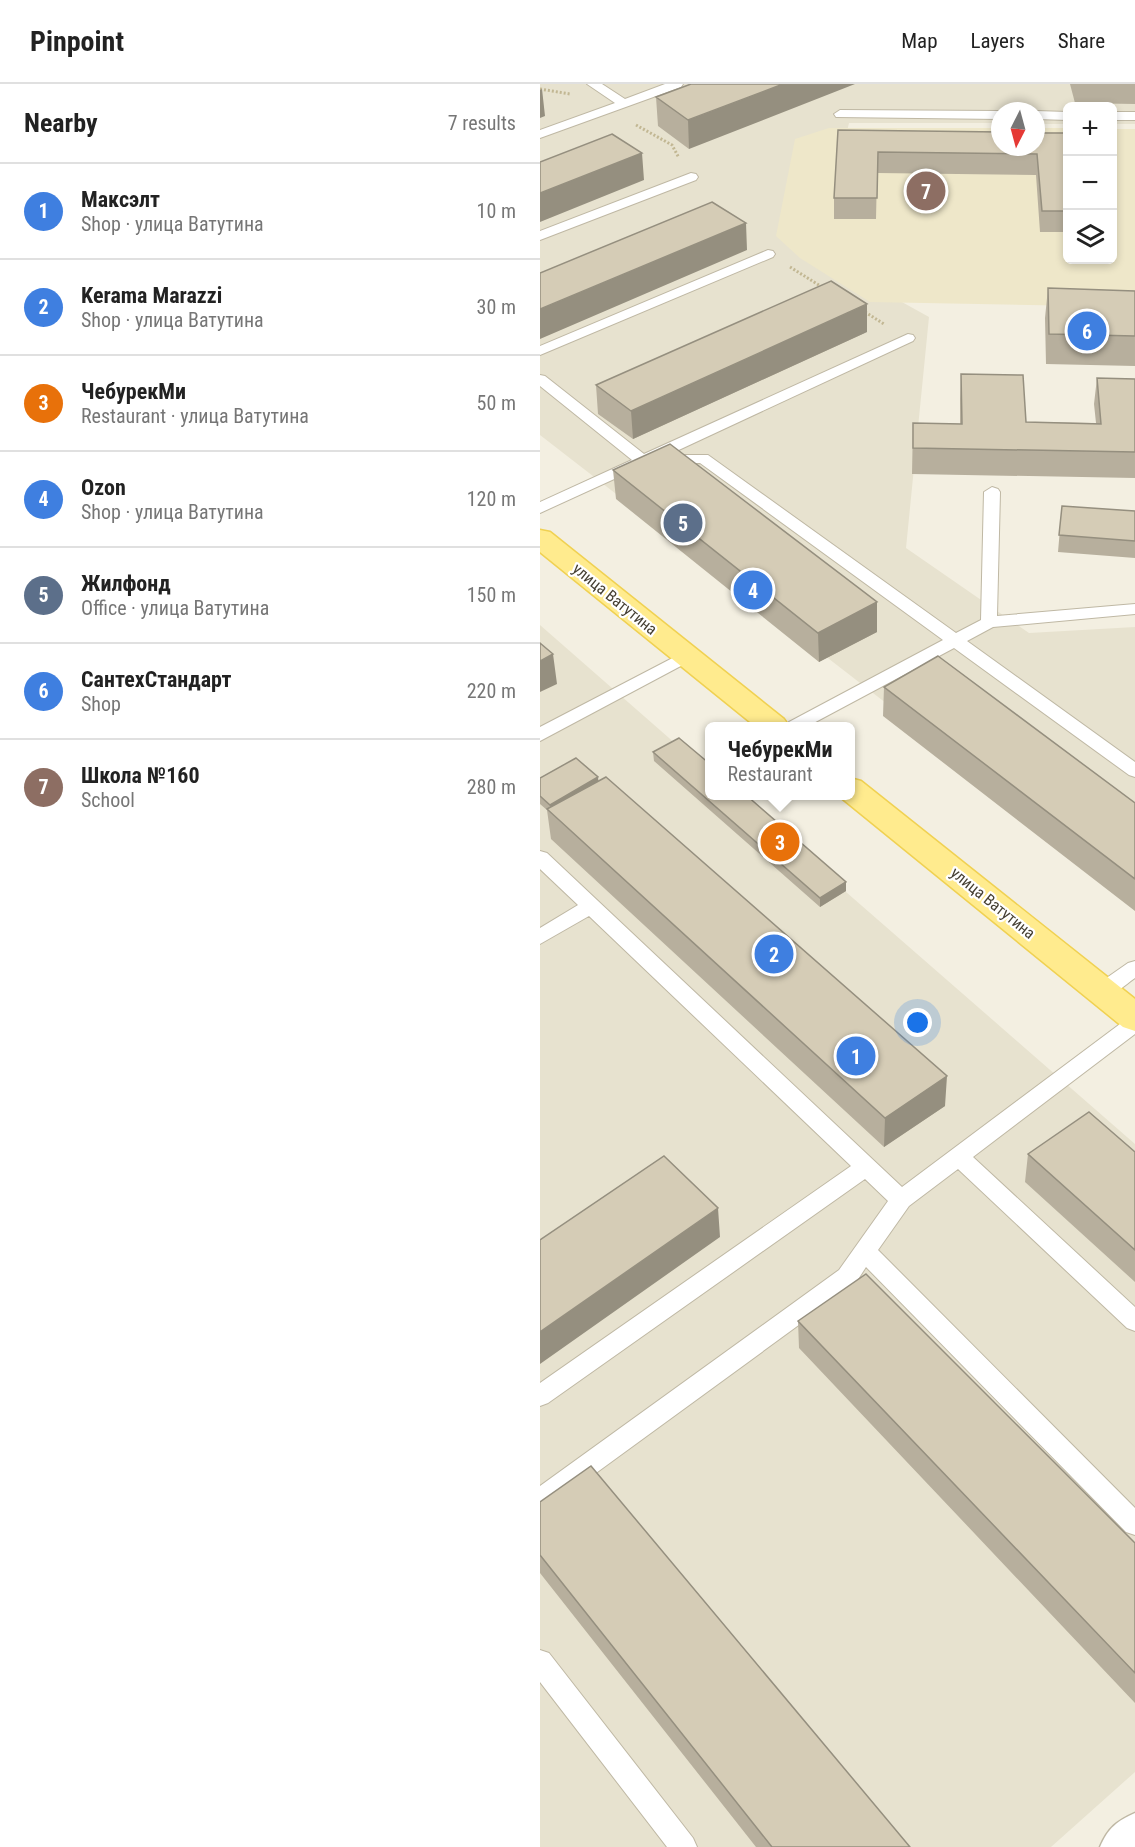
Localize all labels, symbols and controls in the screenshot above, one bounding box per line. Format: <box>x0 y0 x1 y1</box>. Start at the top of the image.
text: Pinpoint <box>30 25 124 58</box>
text: Map <box>901 29 938 53</box>
text: Layers <box>971 29 1025 53</box>
text: Share <box>1058 29 1105 53</box>
north arrow <box>991 102 1045 156</box>
map controls <box>1063 102 1117 264</box>
button: + <box>1063 102 1117 156</box>
text: Nearby <box>24 108 98 138</box>
text: 7 results <box>448 111 516 135</box>
button: − <box>1063 156 1117 210</box>
pin: 7 <box>906 168 946 214</box>
text: Максэлт <box>81 187 160 212</box>
text: 1 <box>38 199 49 223</box>
text: 10 m <box>477 199 516 223</box>
button: layers <box>1063 210 1117 264</box>
text: Shop · улица Ватутина <box>81 212 264 236</box>
text: Kerama Marazzi <box>81 283 222 308</box>
text: 2 <box>38 295 49 319</box>
text: 30 m <box>477 295 516 319</box>
text: Shop · улица Ватутина <box>81 308 264 332</box>
pin: 6 <box>1068 308 1106 354</box>
text: ЧебурекМи <box>81 379 186 404</box>
text: 3 <box>38 391 49 415</box>
text: 50 m <box>477 391 516 415</box>
text: Restaurant · улица Ватутина <box>81 404 309 428</box>
text: Ozon <box>81 475 126 500</box>
text: 4 <box>38 487 49 511</box>
text: 120 m <box>467 487 516 511</box>
text: Shop · улица Ватутина <box>81 500 264 524</box>
pin: 5 <box>664 500 702 546</box>
street label: улица Ватутина <box>569 559 661 639</box>
pin: 4 <box>734 568 772 612</box>
text: Жилфонд <box>81 571 171 596</box>
text: 5 <box>38 583 49 607</box>
text: 150 m <box>467 583 516 607</box>
text: Office · улица Ватутина <box>81 596 269 620</box>
text: СантехСтандарт <box>81 667 232 692</box>
text: 6 <box>38 679 49 703</box>
text: 220 m <box>467 679 516 703</box>
text: Shop <box>81 692 121 716</box>
popup <box>705 722 855 800</box>
text: ЧебурекМи <box>727 737 833 762</box>
text: Restaurant <box>727 762 813 786</box>
text: Школа №160 <box>81 763 200 788</box>
text: 7 <box>38 775 49 799</box>
text: 280 m <box>467 775 516 799</box>
text: School <box>81 788 135 812</box>
pin: 3 <box>760 820 800 864</box>
street label: улица Ватутина <box>947 863 1039 943</box>
pin: 2 <box>754 932 794 976</box>
your location <box>903 1008 932 1037</box>
pin: 1 <box>836 1034 876 1078</box>

